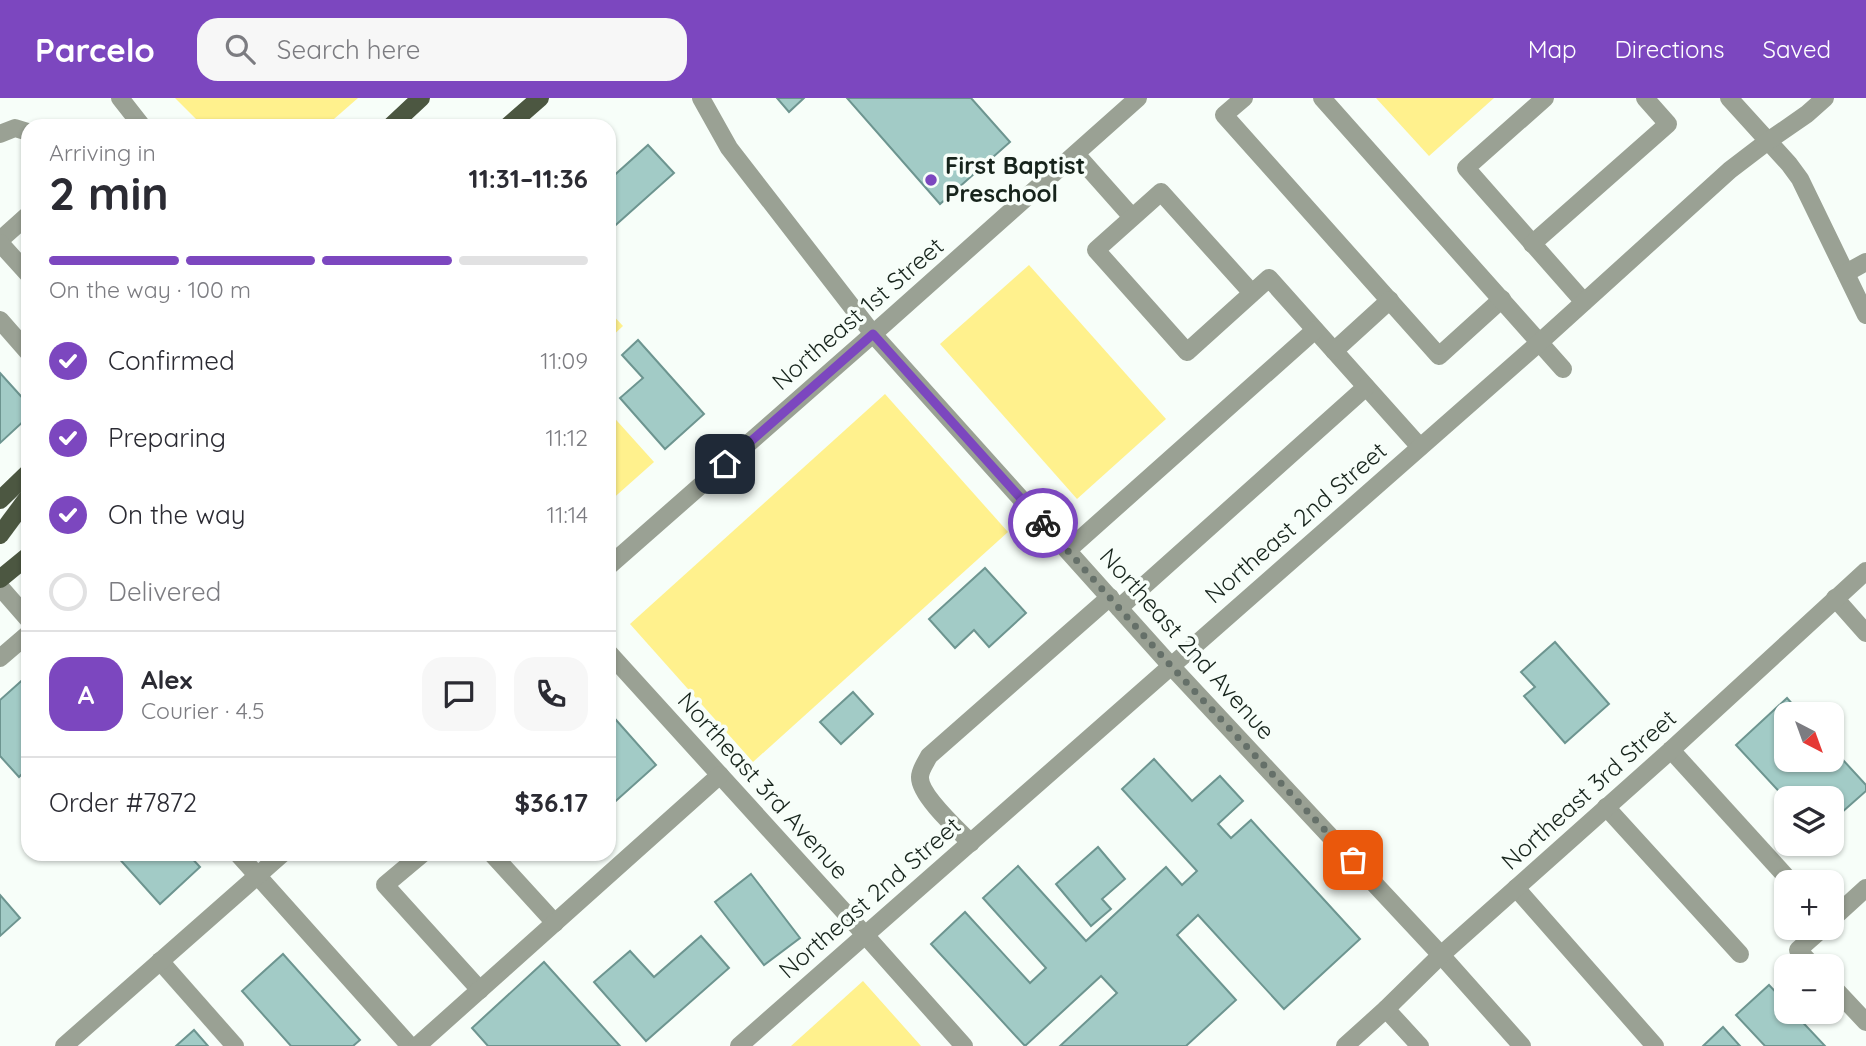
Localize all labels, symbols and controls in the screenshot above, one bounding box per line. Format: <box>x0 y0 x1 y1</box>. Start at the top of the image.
search box <box>197 18 687 81</box>
text: Parcelo <box>35 29 155 70</box>
icon: search <box>221 30 259 68</box>
text: Search here <box>277 33 420 66</box>
text: Map <box>1528 34 1577 64</box>
text: Directions <box>1615 34 1725 64</box>
text: Saved <box>1763 34 1831 64</box>
text: Arriving in <box>49 138 156 167</box>
place label: First Baptist Preschool <box>945 150 1085 208</box>
text: 11:31–11:36 <box>469 162 588 195</box>
text: 2 min <box>49 164 169 222</box>
marker: First Baptist Preschool <box>923 172 939 188</box>
street label: Northeast 1st Street <box>765 231 949 396</box>
text: On the way · 100 m <box>49 275 251 304</box>
icon: check <box>49 342 87 380</box>
text: Confirmed <box>108 344 235 377</box>
text: 11:09 <box>540 346 588 375</box>
icon: check <box>49 419 87 457</box>
text: Preparing <box>108 421 226 454</box>
text: 11:12 <box>545 423 588 452</box>
pin <box>695 434 755 494</box>
street label: Northeast 2nd Street <box>1198 435 1392 609</box>
icon: home <box>706 445 744 483</box>
courier <box>1008 488 1078 558</box>
icon: check <box>49 496 87 534</box>
text: On the way <box>108 498 246 531</box>
text: 11:14 <box>546 500 588 529</box>
icon: bike <box>1024 504 1062 542</box>
street label: Northeast 2nd Avenue <box>1094 541 1282 745</box>
text: Delivered <box>108 575 221 608</box>
button: chat <box>422 657 496 731</box>
button: phone <box>514 657 588 731</box>
text: Alex <box>141 663 192 696</box>
text: A <box>78 678 94 711</box>
street label: Northeast 3rd Avenue <box>672 686 856 885</box>
text: Courier · 4.5 <box>141 696 265 725</box>
north arrow <box>1774 702 1844 772</box>
map controls <box>1774 702 1844 1024</box>
street label: Northeast 3rd Street <box>1495 703 1682 876</box>
text: Order #7872 <box>49 786 197 819</box>
text: $36.17 <box>515 786 588 819</box>
button: layers <box>1774 786 1844 856</box>
street label: Northeast 2nd Street <box>772 810 966 984</box>
pin <box>1323 830 1383 890</box>
icon: bag <box>1334 841 1372 879</box>
button: + <box>1774 870 1844 940</box>
button: − <box>1774 954 1844 1024</box>

